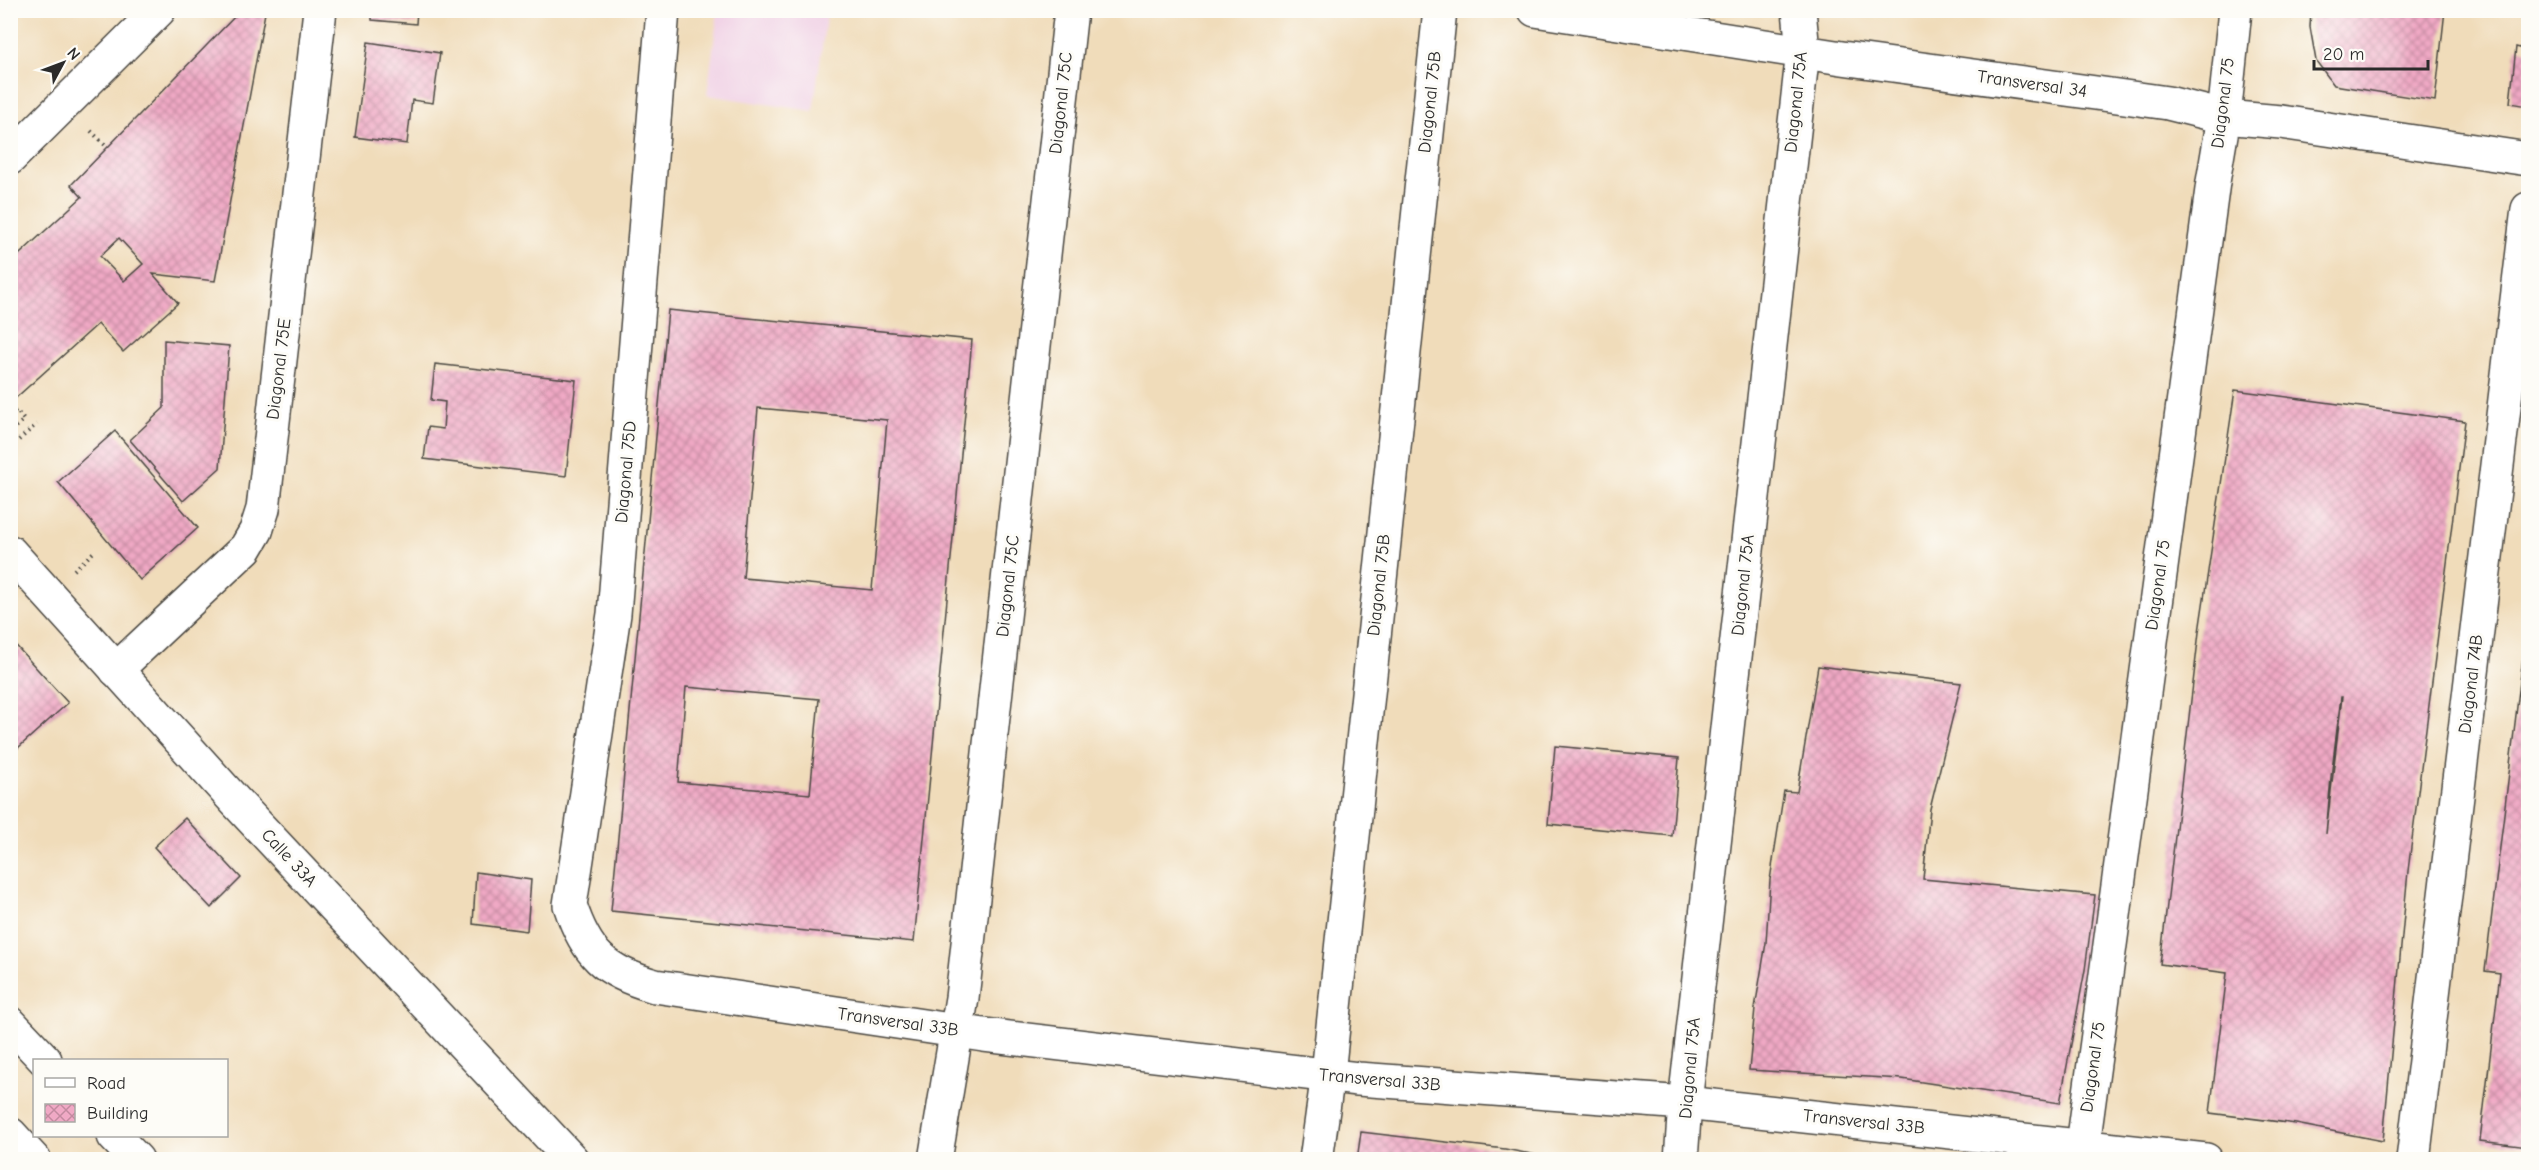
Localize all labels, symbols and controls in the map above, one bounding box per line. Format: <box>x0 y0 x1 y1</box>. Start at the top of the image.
north arrow <box>33 33 93 93</box>
scale bar <box>2314 33 2428 71</box>
text: N <box>63 44 84 64</box>
text: 20 m <box>2323 44 2364 65</box>
street label: Diagonal 75B <box>1414 50 1446 154</box>
street label: Diagonal 75A <box>1780 50 1812 154</box>
street label: Diagonal 75C <box>1045 51 1077 155</box>
street label: Diagonal 75 <box>2207 56 2239 150</box>
street label: Transversal 34 <box>1976 66 2088 102</box>
street label: Diagonal 75E <box>262 317 296 421</box>
street label: Diagonal 75D <box>611 420 641 524</box>
street label: Diagonal 75B <box>1363 533 1395 637</box>
street label: Diagonal 75A <box>1727 533 1759 637</box>
street label: Diagonal 75C <box>992 534 1024 638</box>
street label: Diagonal 75 <box>2141 538 2175 632</box>
street label: Diagonal 74B <box>2454 633 2488 735</box>
street label: Calle 33A <box>257 825 321 891</box>
street label: Transversal 33B <box>836 1003 960 1041</box>
street label: Diagonal 75A <box>1675 1016 1705 1120</box>
street label: Diagonal 75 <box>2076 1020 2110 1114</box>
legend <box>33 1059 228 1137</box>
street label: Transversal 33B <box>1318 1064 1442 1096</box>
text: Road <box>87 1073 126 1094</box>
text: Building <box>87 1103 149 1124</box>
street label: Transversal 33B <box>1802 1105 1926 1139</box>

